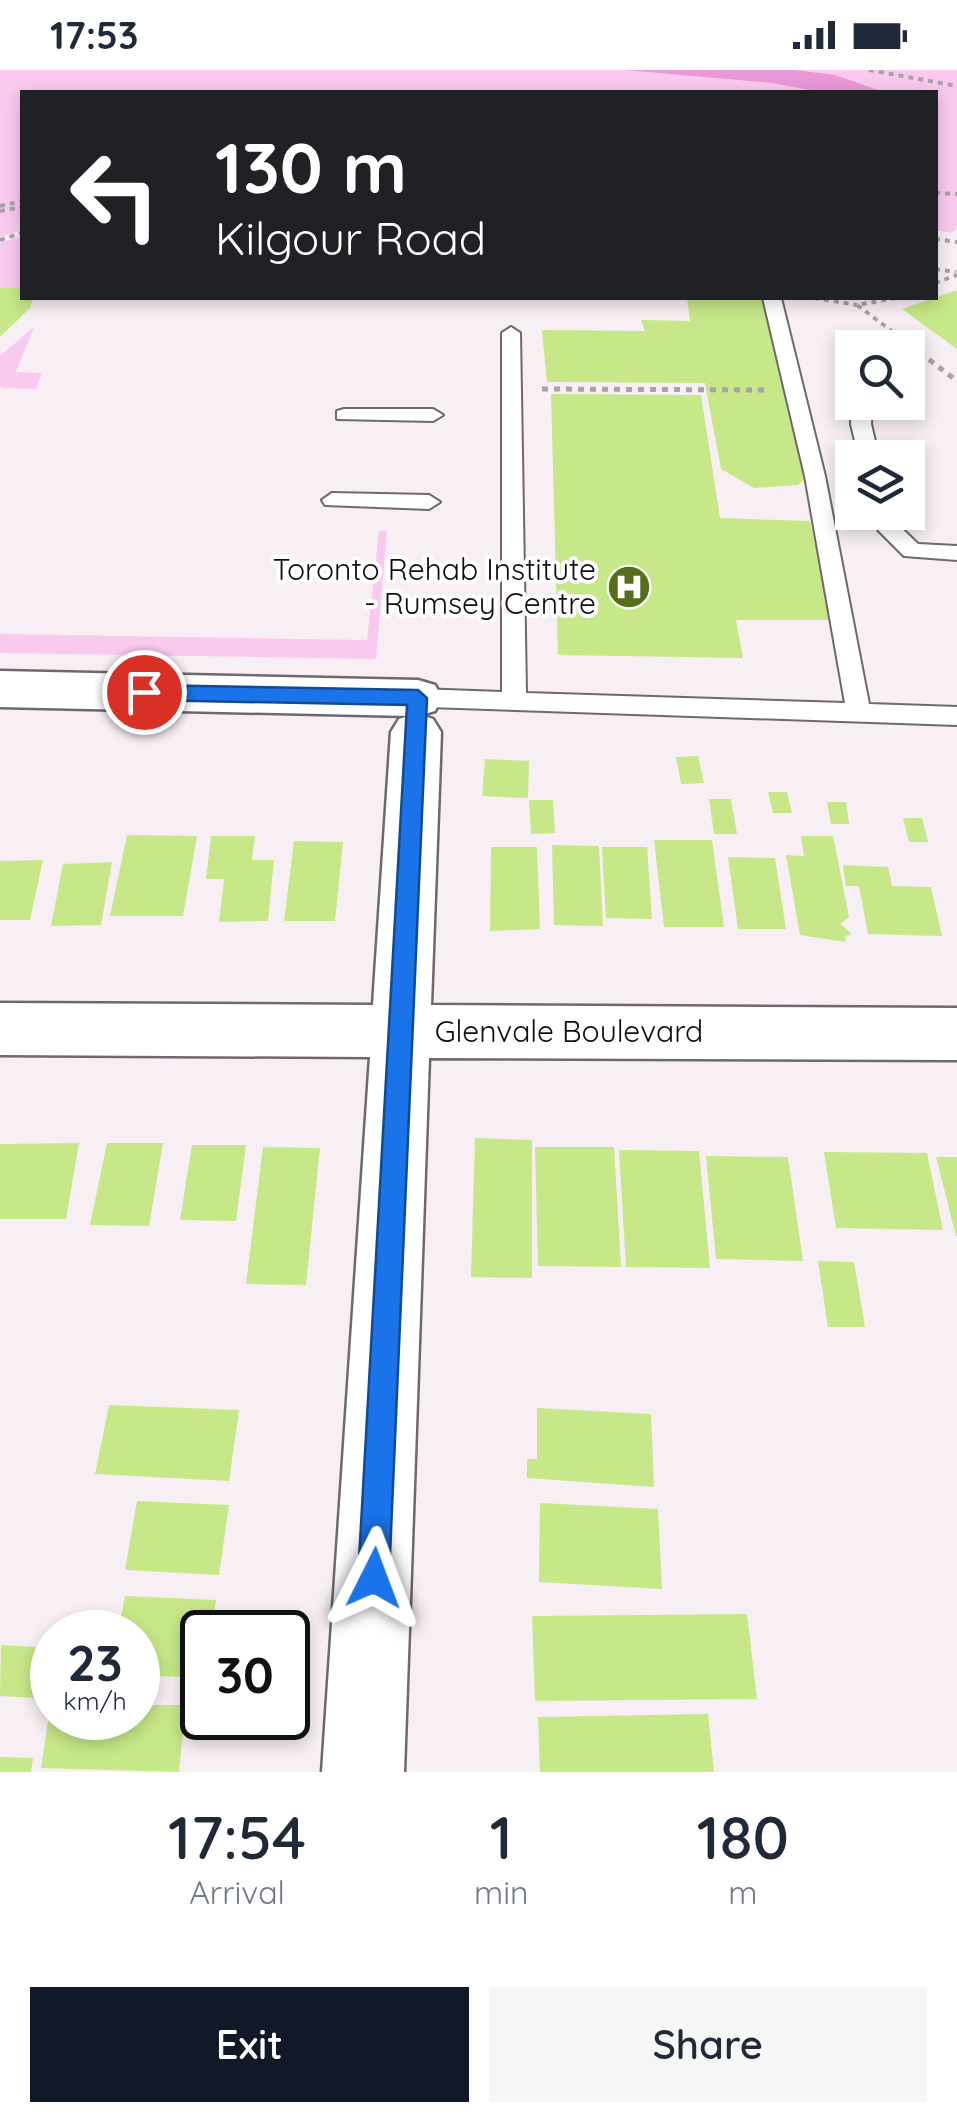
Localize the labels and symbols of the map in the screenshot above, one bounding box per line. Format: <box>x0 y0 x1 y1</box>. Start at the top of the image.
place label: Toronto Rehab Institute - Rumsey Centre <box>272 550 596 622</box>
hospital icon: Toronto Rehab Institute - Rumsey Centre <box>606 564 652 610</box>
pin <box>102 650 187 735</box>
street label: Glenvale Boulevard <box>435 1012 703 1050</box>
position arrow <box>322 1526 426 1630</box>
speed limit sign: 30 <box>180 1610 310 1740</box>

